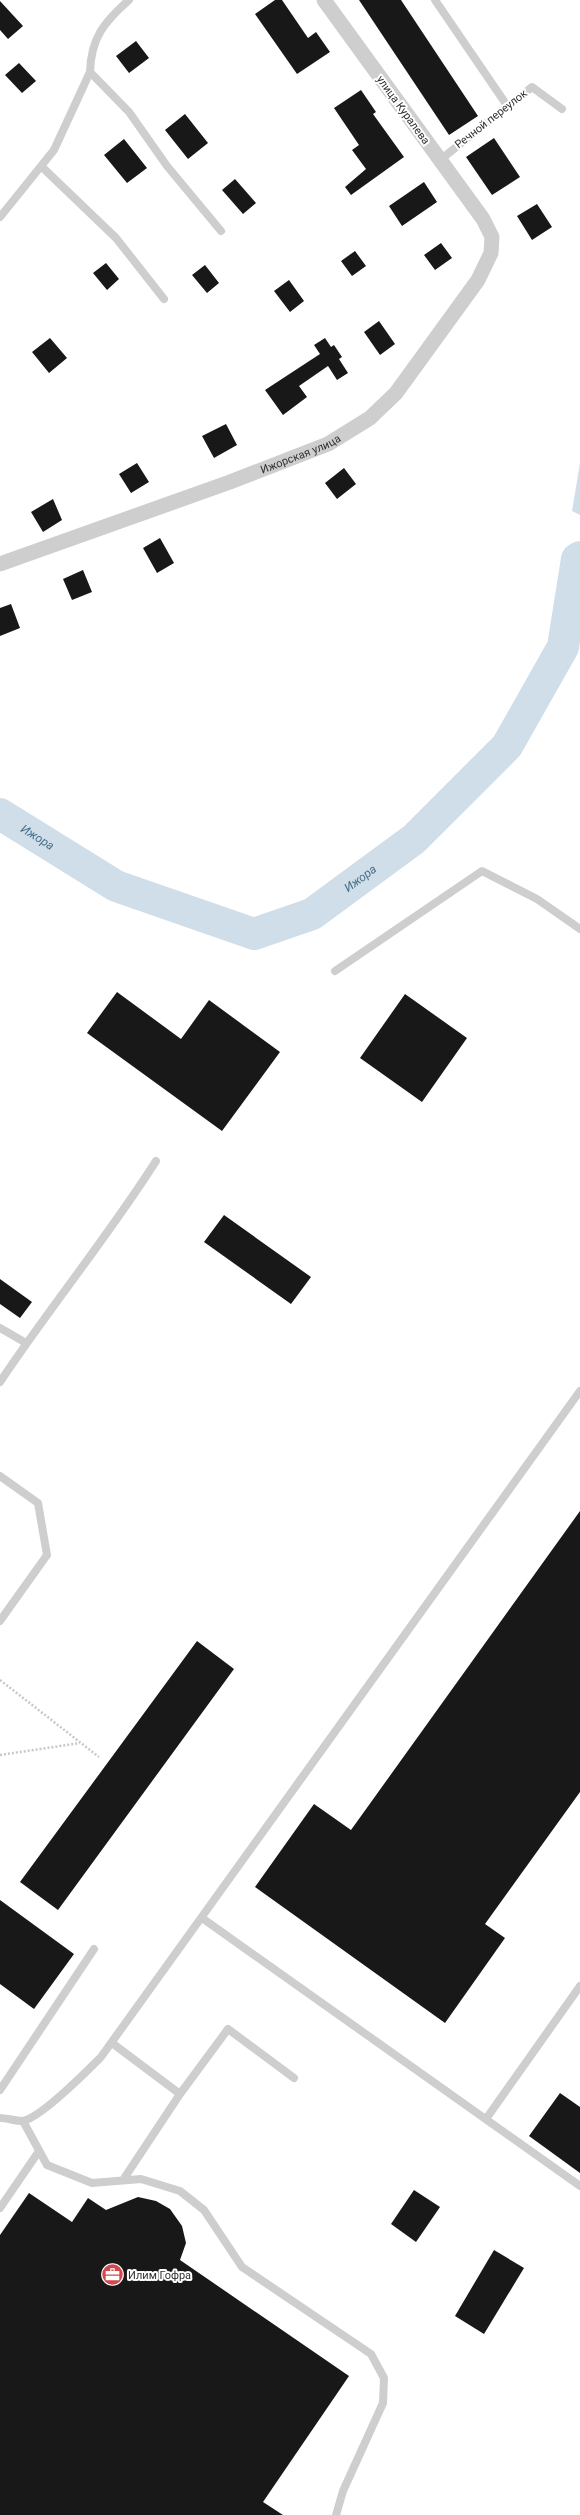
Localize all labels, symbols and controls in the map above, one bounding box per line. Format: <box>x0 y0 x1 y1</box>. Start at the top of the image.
street label: улица Куралева <box>374 73 432 147</box>
street label: Речной переулок <box>452 87 530 151</box>
street label: Ижорская улица <box>259 431 343 476</box>
water label: Ижора <box>18 822 57 853</box>
water label: Ижора <box>341 862 379 895</box>
office icon: Илим Гофра <box>99 2262 125 2288</box>
place label: Илим Гофра <box>128 2269 191 2282</box>

